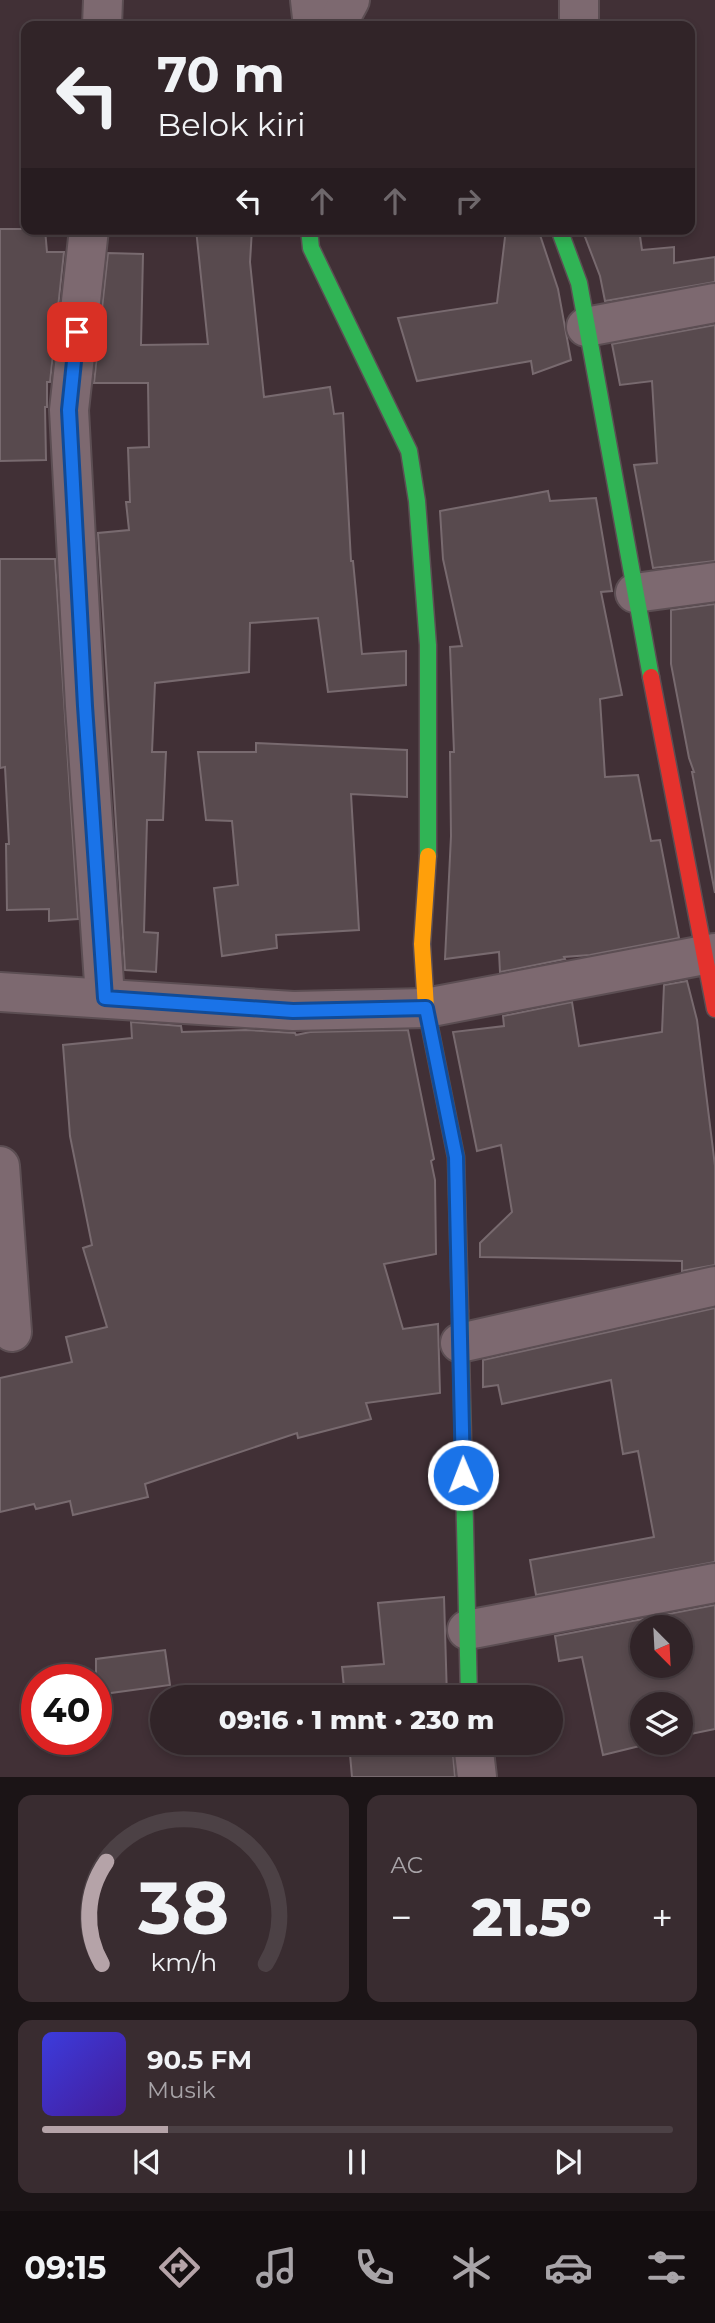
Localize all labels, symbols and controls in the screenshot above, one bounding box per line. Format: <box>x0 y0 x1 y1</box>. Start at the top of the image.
text: 70 m <box>157 45 285 104</box>
icon: left <box>42 49 133 140</box>
text: Belok kiri <box>157 105 306 144</box>
icon: left <box>230 182 268 220</box>
icon: ahead <box>303 182 341 220</box>
icon: ahead <box>376 182 414 220</box>
icon: right <box>449 182 487 220</box>
pin <box>47 302 107 362</box>
icon: arrive <box>58 313 96 351</box>
position arrow <box>426 1438 500 1512</box>
north arrow <box>630 1615 693 1678</box>
map controls <box>630 1615 693 1755</box>
speed limit sign: 40 <box>21 1664 112 1755</box>
button: layers <box>630 1692 693 1755</box>
text: 09:16 · 1 mnt · 230 m <box>219 1704 494 1736</box>
text: AC <box>391 1851 423 1879</box>
text: 38 <box>137 1865 229 1953</box>
text: 21.5° <box>472 1886 592 1949</box>
text: − <box>391 1894 412 1941</box>
text: + <box>651 1894 673 1941</box>
text: km/h <box>150 1947 217 1977</box>
text: 90.5 FM <box>147 2044 252 2076</box>
text: Musik <box>147 2076 216 2104</box>
icon: previous <box>128 2143 166 2181</box>
icon: pause <box>338 2143 376 2181</box>
icon: next <box>549 2143 587 2181</box>
icon: directions <box>155 2243 204 2292</box>
icon: music <box>252 2243 301 2292</box>
icon: phone <box>350 2243 399 2292</box>
icon: climate <box>447 2243 496 2292</box>
icon: car <box>544 2243 593 2292</box>
icon: filters <box>642 2243 691 2292</box>
text: 09:15 <box>24 2248 106 2287</box>

